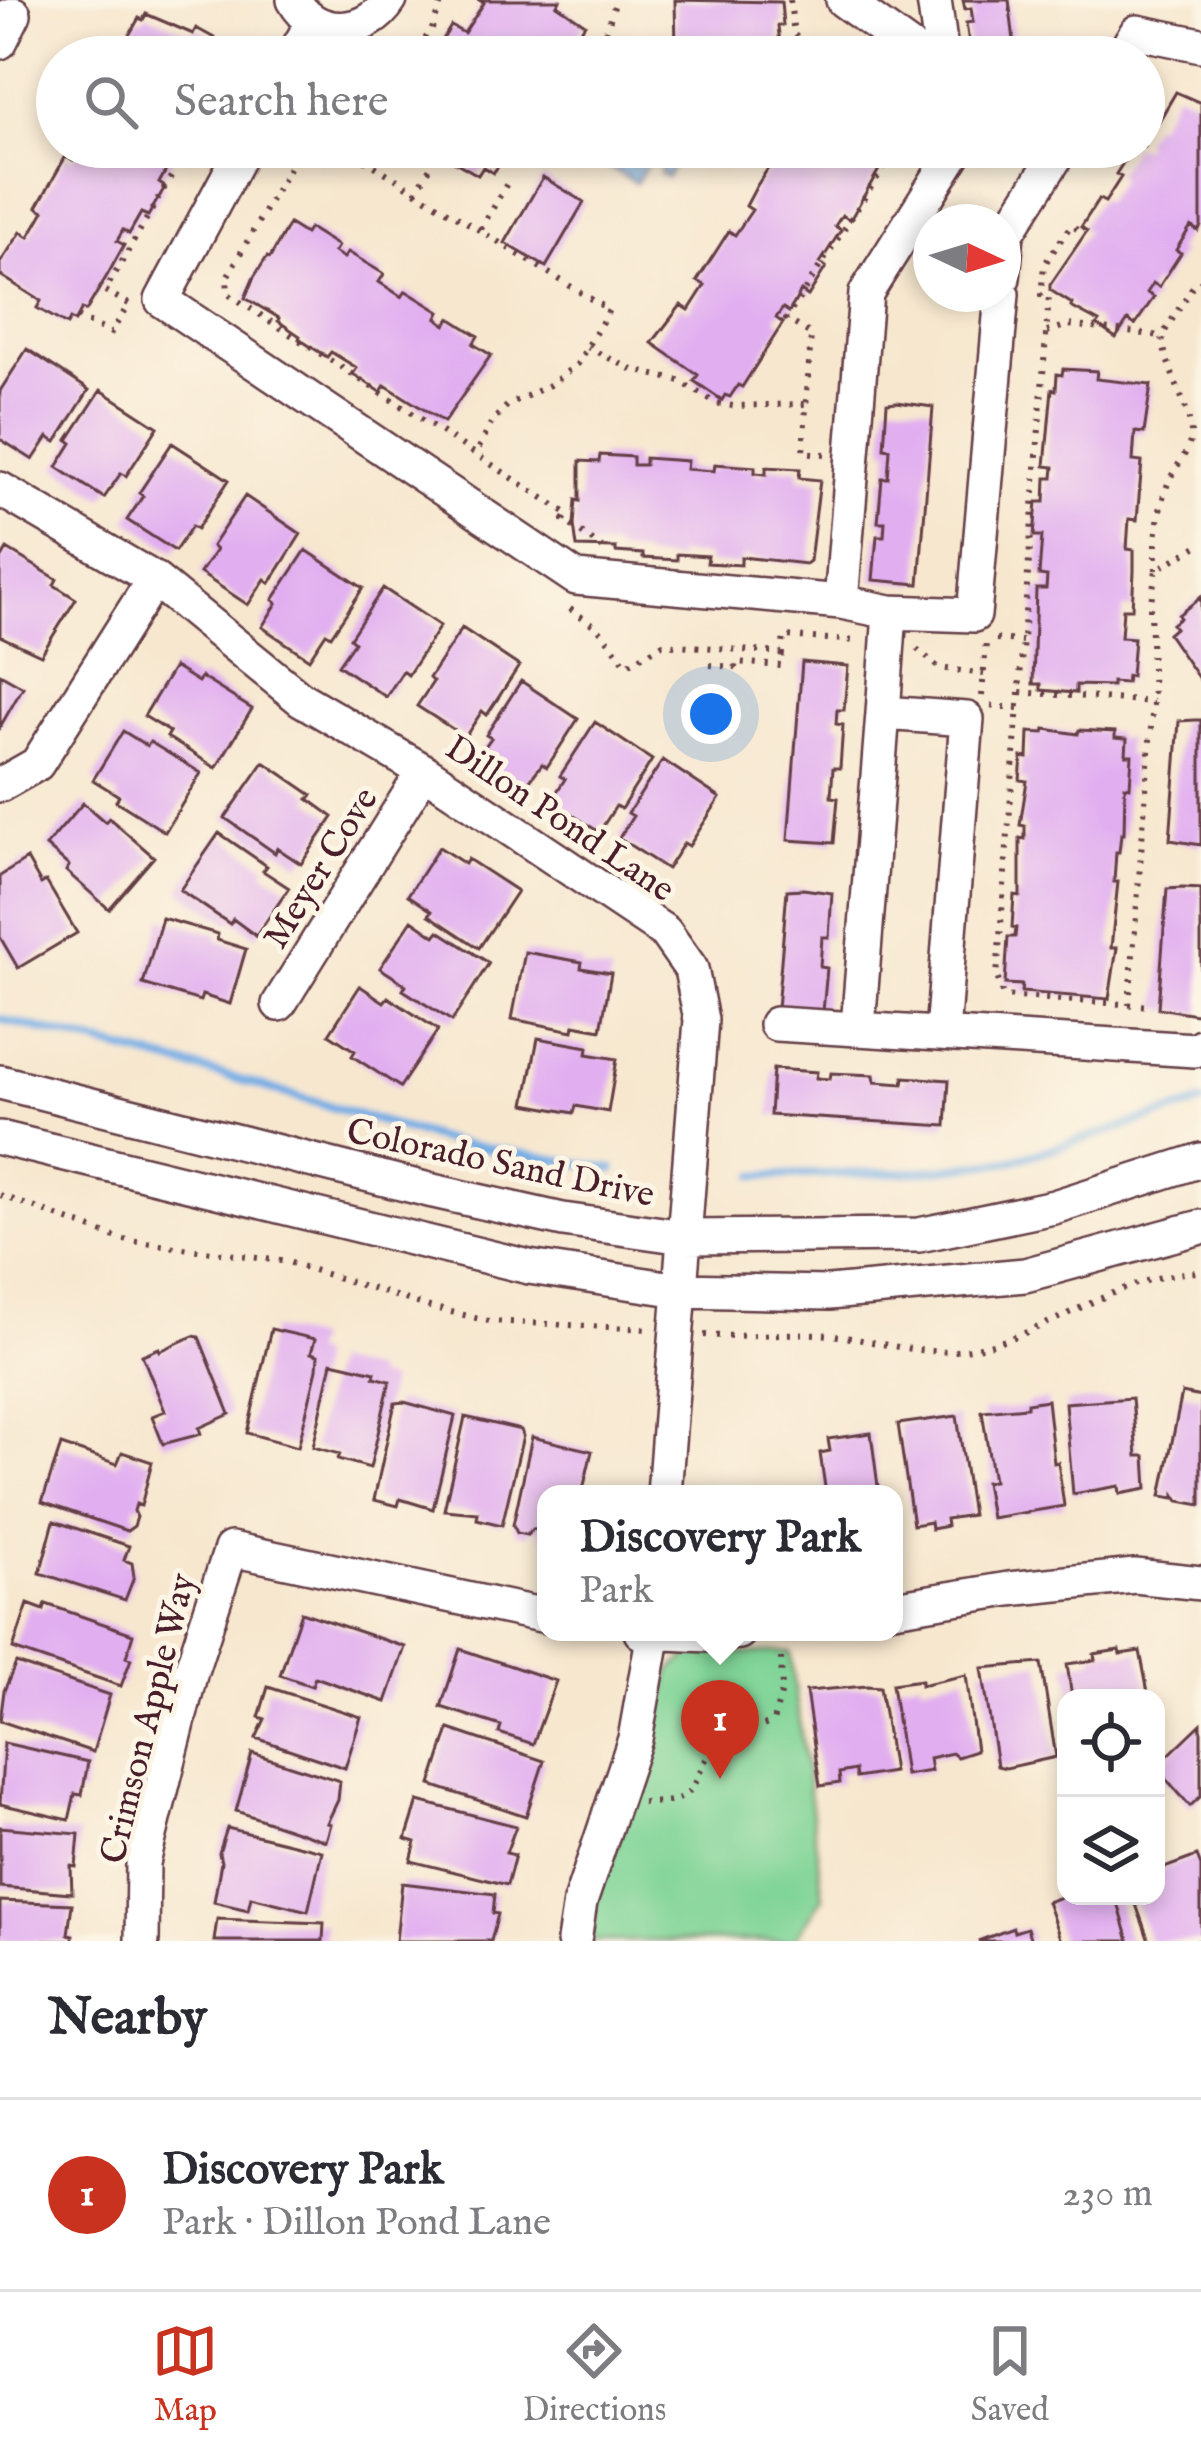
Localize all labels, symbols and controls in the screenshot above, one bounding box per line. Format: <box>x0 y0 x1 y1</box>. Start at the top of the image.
search box <box>36 36 1165 168</box>
icon: search <box>78 69 144 135</box>
text: Search here <box>174 74 388 131</box>
north arrow <box>913 204 1021 312</box>
your location <box>681 684 741 744</box>
street label: Dillon Pond Lane <box>436 726 683 913</box>
street label: Meyer Cove <box>254 779 389 958</box>
street label: Colorado Sand Drive <box>342 1109 658 1219</box>
popup <box>537 1485 903 1641</box>
text: Discovery Park <box>579 1510 861 1567</box>
text: Park <box>579 1567 653 1616</box>
street label: Crimson Apple Way <box>91 1569 207 1869</box>
pin: 1 <box>681 1680 759 1779</box>
map controls <box>1057 1689 1165 1905</box>
button: locate <box>1057 1689 1165 1797</box>
button: layers <box>1057 1797 1165 1905</box>
text: Nearby <box>48 1987 207 2052</box>
text: Discovery Park <box>162 2142 444 2199</box>
text: 1 <box>80 2170 94 2219</box>
text: 230 m <box>1062 2170 1153 2219</box>
text: Park · Dillon Pond Lane <box>162 2199 551 2248</box>
tab: Map <box>152 2318 218 2432</box>
tab: Directions <box>523 2318 666 2432</box>
tab: Saved <box>971 2318 1049 2432</box>

